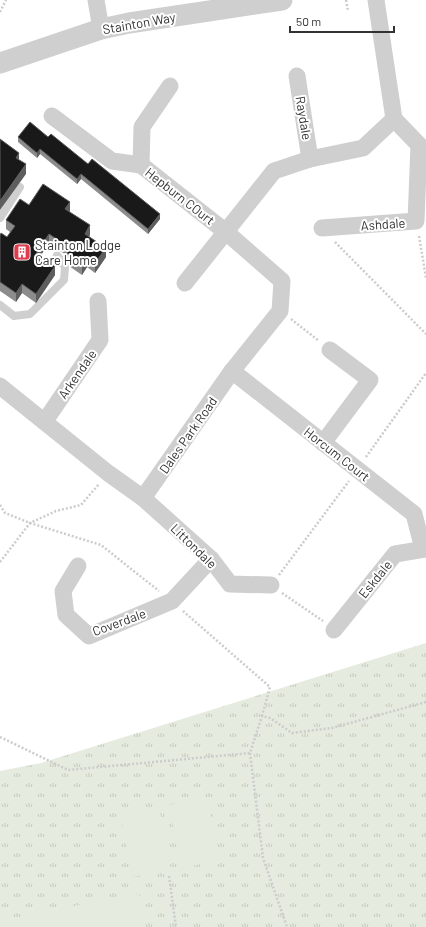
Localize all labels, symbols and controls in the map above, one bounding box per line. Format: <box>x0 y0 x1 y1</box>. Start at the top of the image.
scale bar <box>290 8 394 34</box>
street label: Stainton Way <box>101 9 177 37</box>
text: 50 m <box>296 14 321 28</box>
street label: Raydale <box>293 95 315 141</box>
street label: Hepburn COurt <box>142 164 218 228</box>
street label: Ashdale <box>360 214 406 234</box>
place label: Stainton Lodge Care Home <box>35 237 121 268</box>
building icon: Stainton Lodge Care Home <box>12 242 32 262</box>
street label: Arkendale <box>54 346 100 402</box>
street label: Dales Park Road <box>156 393 220 477</box>
street label: Horcum Court <box>301 423 373 485</box>
street label: Littondale <box>168 520 220 572</box>
street label: Eskdale <box>355 557 395 601</box>
street label: Coverdale <box>90 605 148 639</box>

